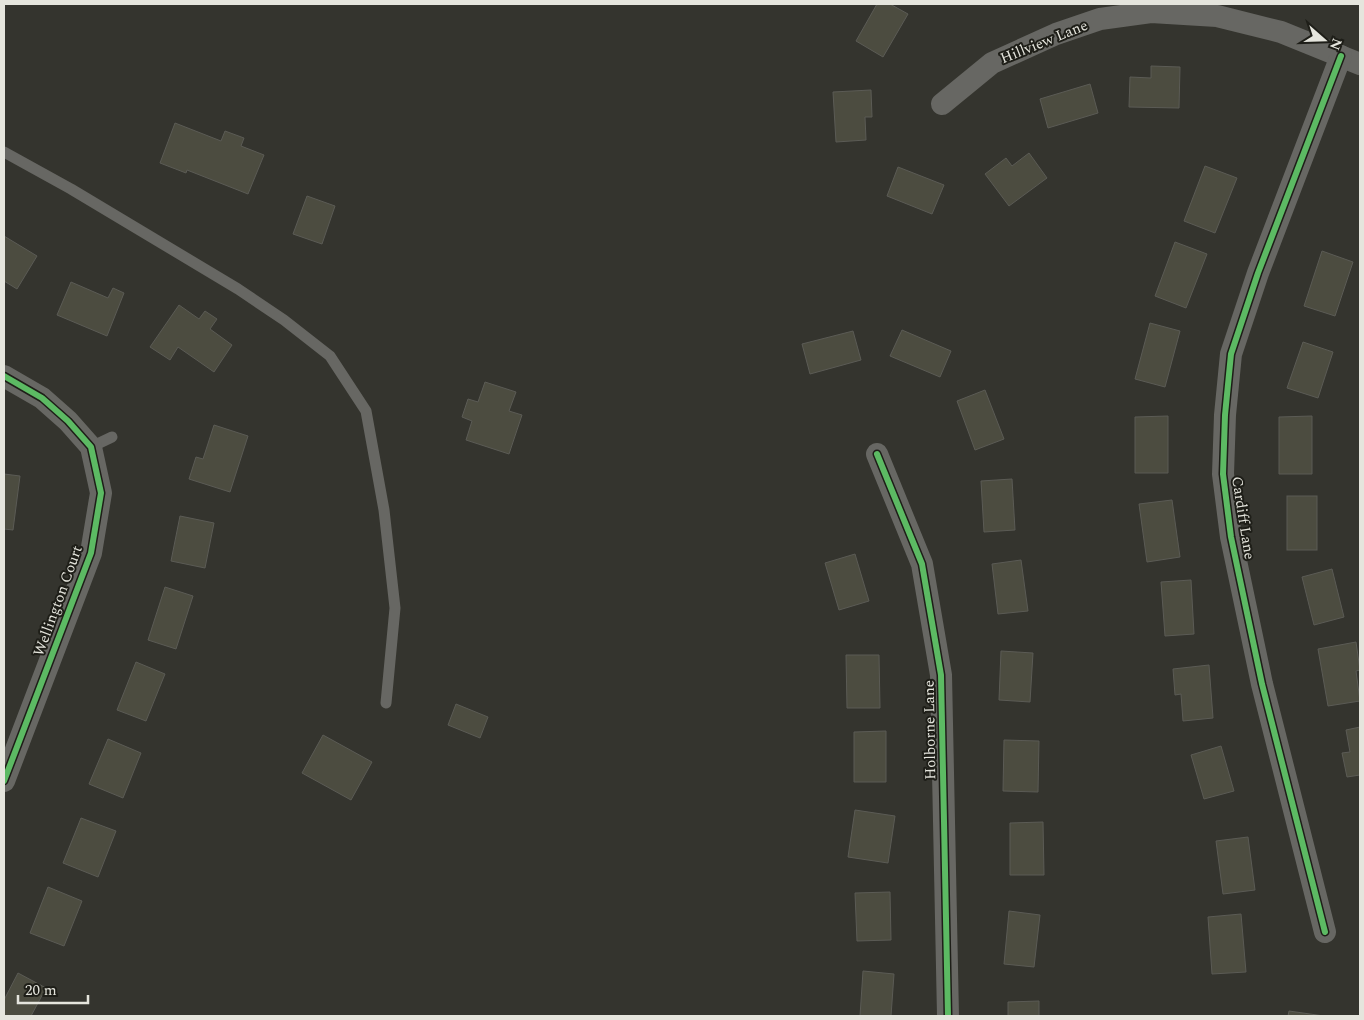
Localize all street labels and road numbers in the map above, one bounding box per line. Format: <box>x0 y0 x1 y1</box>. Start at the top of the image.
street label: Hillview Lane <box>997 14 1091 70</box>
street label: Cardiff Lane <box>1225 475 1261 561</box>
street label: Wellington Court <box>27 542 89 660</box>
street label: Holborne Lane <box>918 680 942 780</box>

